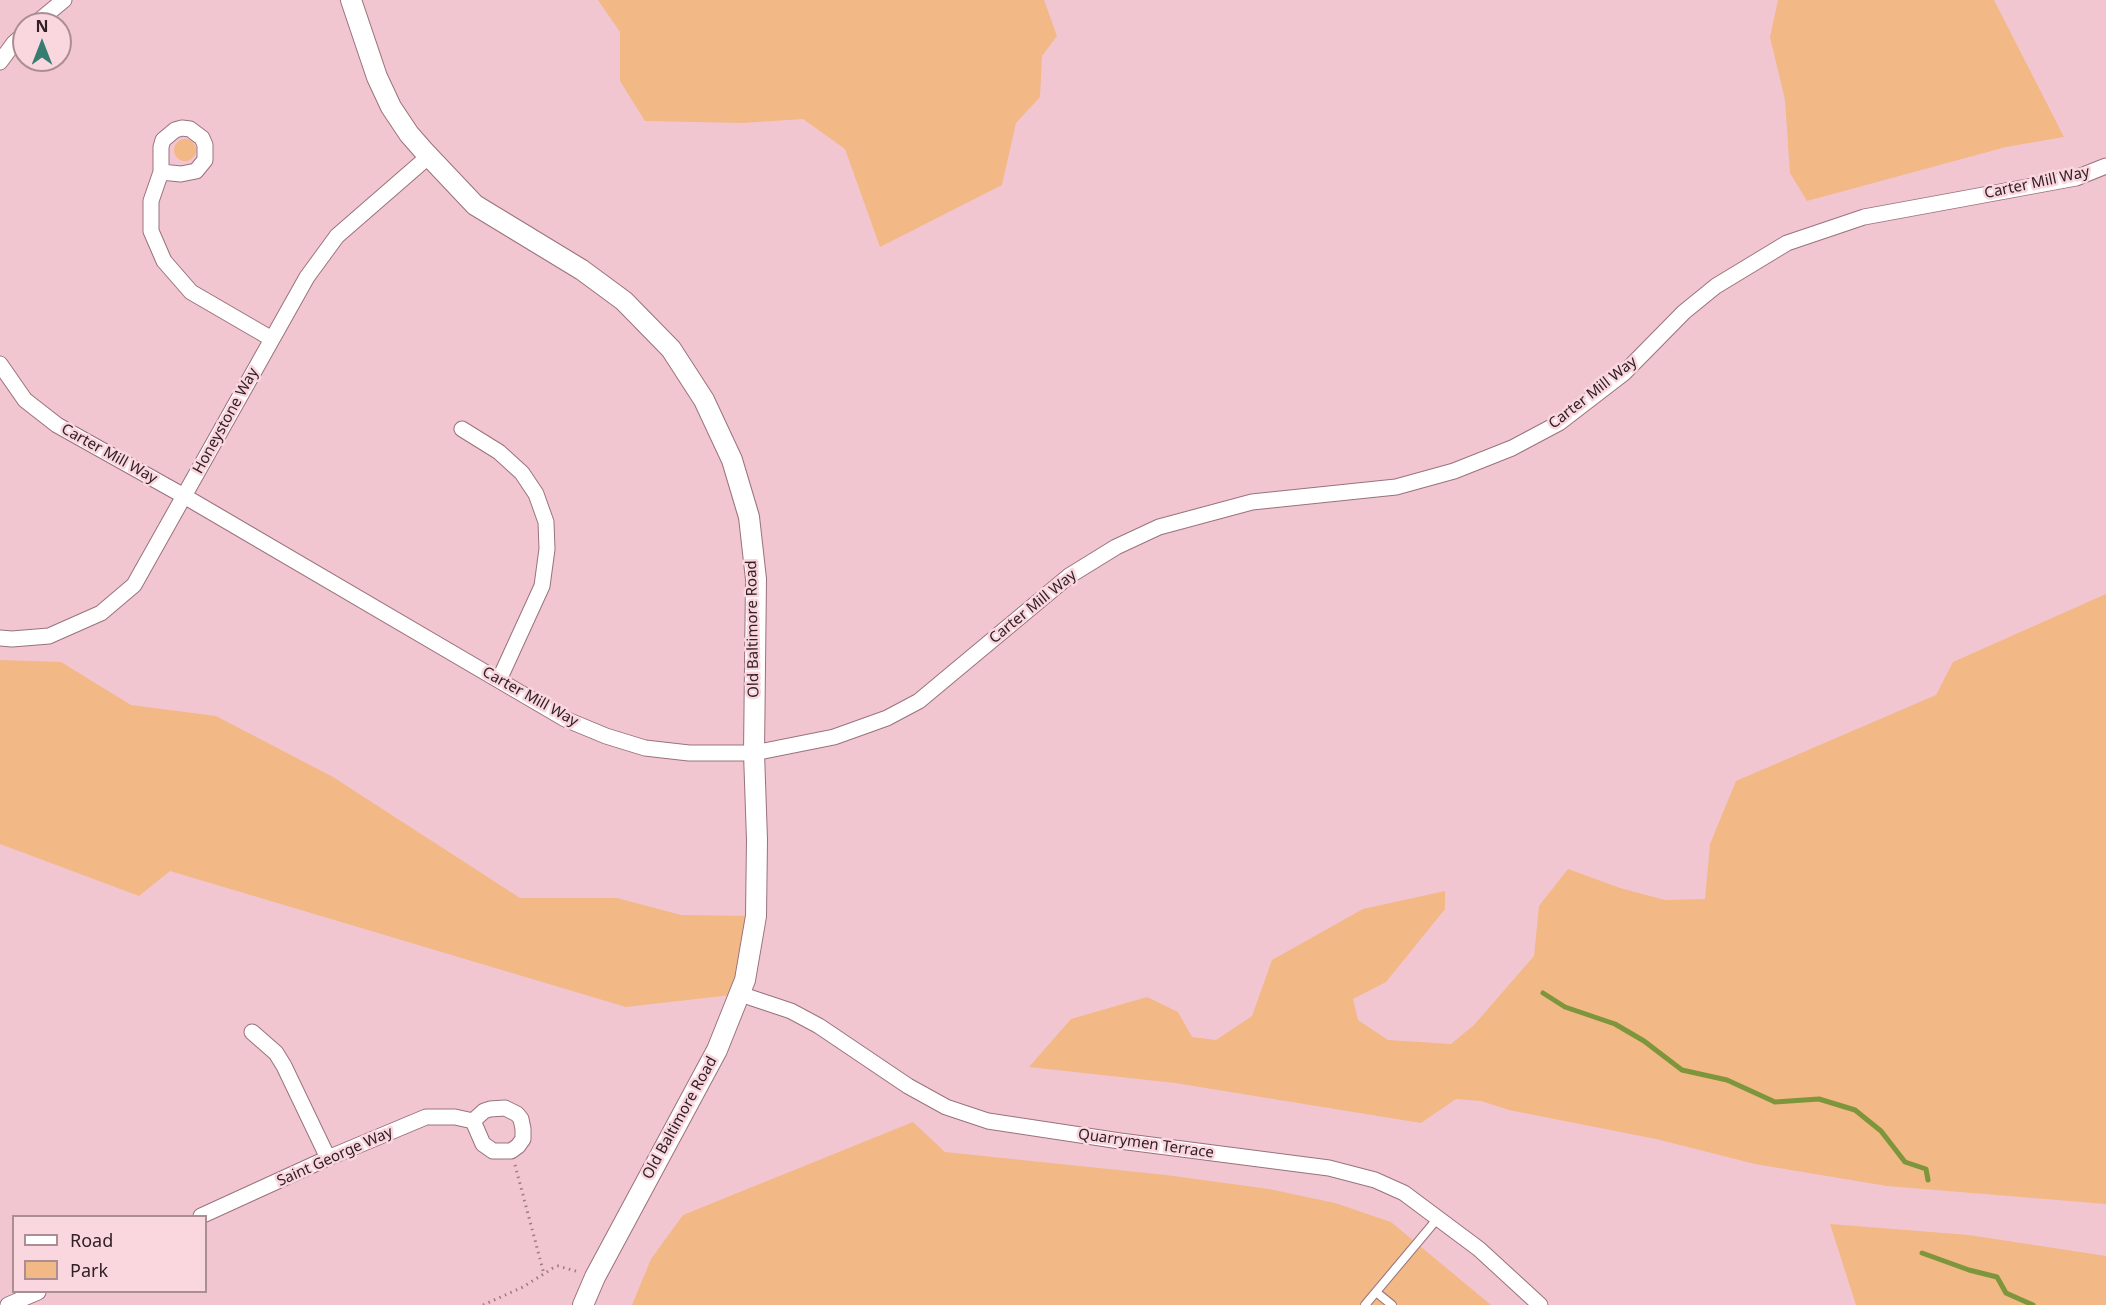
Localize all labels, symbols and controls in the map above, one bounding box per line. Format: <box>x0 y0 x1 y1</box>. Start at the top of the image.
north arrow <box>12 12 72 72</box>
text: N <box>35 15 49 37</box>
street label: Carter Mill Way <box>1983 163 2091 203</box>
street label: Carter Mill Way <box>1545 353 1641 433</box>
street label: Honeystone Way <box>189 365 263 477</box>
street label: Carter Mill Way <box>58 420 160 488</box>
street label: Old Baltimore Road <box>743 560 763 698</box>
street label: Carter Mill Way <box>986 566 1080 648</box>
street label: Carter Mill Way <box>479 663 581 731</box>
street label: Old Baltimore Road <box>639 1054 721 1182</box>
street label: Saint George Way <box>274 1123 396 1191</box>
street label: Quarrymen Terrace <box>1077 1126 1215 1162</box>
legend <box>12 1215 207 1293</box>
text: Road <box>70 1228 113 1252</box>
text: Park <box>70 1258 108 1282</box>

